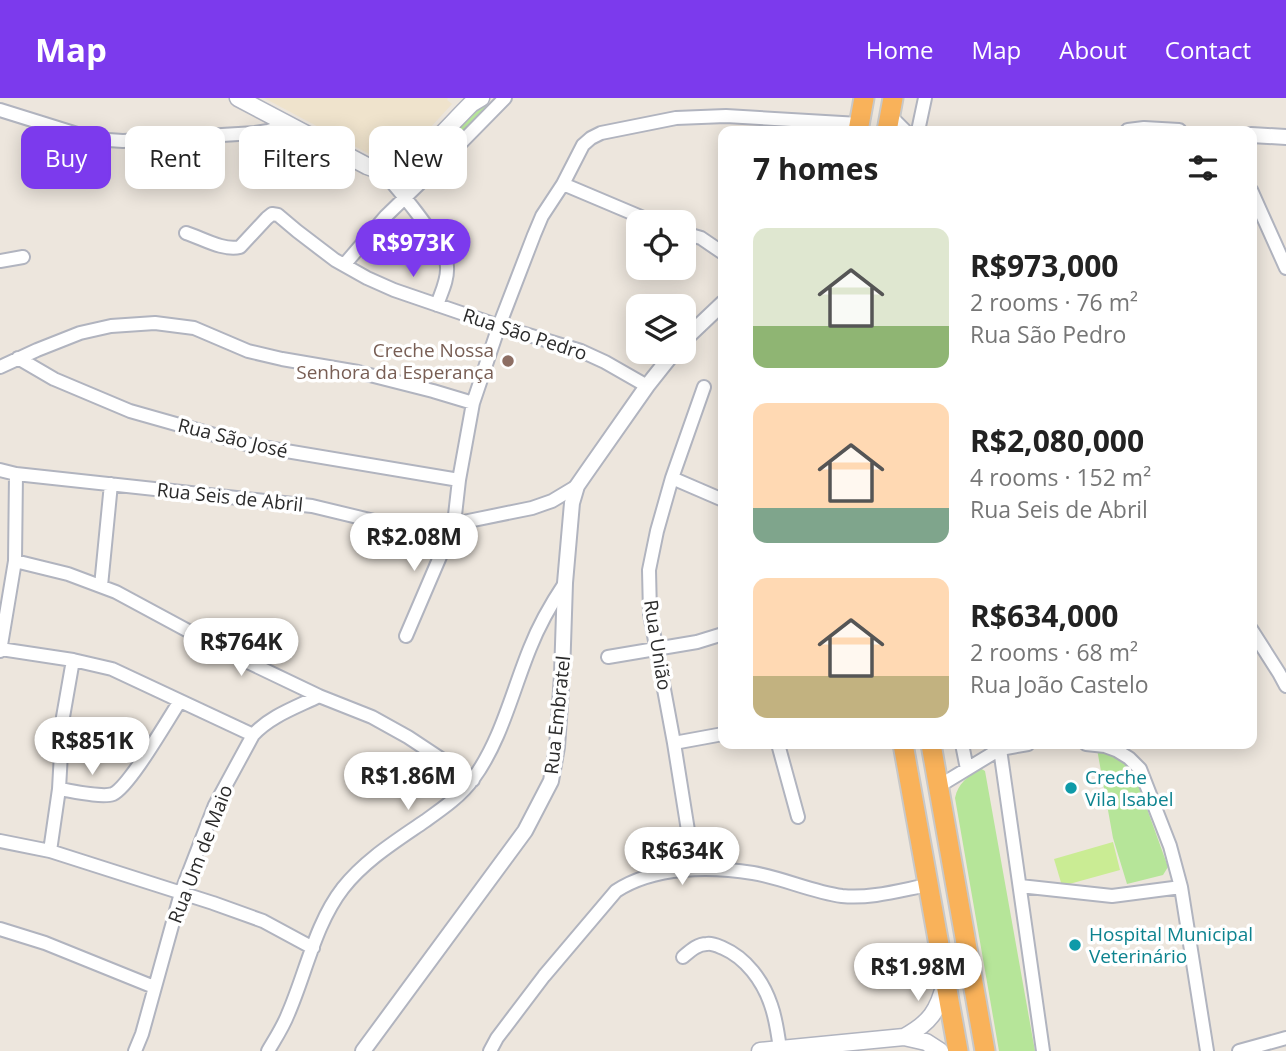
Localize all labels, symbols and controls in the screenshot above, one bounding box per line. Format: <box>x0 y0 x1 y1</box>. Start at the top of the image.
text: Map <box>35 27 107 72</box>
text: Home <box>866 33 934 66</box>
text: Map <box>972 33 1021 66</box>
text: About <box>1059 33 1127 66</box>
text: Contact <box>1165 33 1251 66</box>
chip: Buy <box>21 126 111 189</box>
chip: Rent <box>125 126 225 189</box>
chip: Filters <box>239 126 355 189</box>
chip: New <box>369 126 467 189</box>
text: 7 homes <box>753 148 878 189</box>
icon: filters <box>1184 149 1222 187</box>
map controls <box>626 210 696 364</box>
button: locate <box>626 210 696 280</box>
pin: R$973K <box>356 220 470 279</box>
text: R$973K <box>371 226 455 258</box>
text: R$973,000 <box>970 245 1118 286</box>
icon: home <box>809 256 893 340</box>
text: 2 rooms · 76 m² <box>970 286 1138 318</box>
button: layers <box>626 294 696 364</box>
street label: Rua São Pedro <box>460 302 590 366</box>
text: Rua São Pedro <box>970 318 1126 350</box>
place label: Creche Nossa Senhora da Esperança <box>296 337 494 385</box>
marker: Creche Nossa Senhora da Esperança <box>500 353 516 369</box>
street label: Rua São José <box>175 412 291 464</box>
text: R$2,080,000 <box>970 420 1144 461</box>
icon: home <box>809 431 893 515</box>
text: 4 rooms · 152 m² <box>970 461 1151 493</box>
street label: Rua Seis de Abril <box>156 476 304 518</box>
text: Rua Seis de Abril <box>970 493 1148 525</box>
pin: R$2.08M <box>349 514 479 573</box>
text: R$2.08M <box>366 520 462 552</box>
text: R$634,000 <box>970 595 1118 636</box>
street label: Rua União <box>638 598 678 692</box>
icon: home <box>809 606 893 690</box>
pin: R$764K <box>184 618 298 678</box>
text: R$764K <box>199 625 283 657</box>
text: 2 rooms · 68 m² <box>970 636 1138 668</box>
street label: Rua Embratel <box>538 654 576 776</box>
text: Rua João Castelo <box>970 668 1149 700</box>
pin: R$851K <box>35 718 149 777</box>
text: R$851K <box>50 724 134 756</box>
pin: R$1.86M <box>343 752 473 812</box>
text: R$1.86M <box>360 759 456 791</box>
place label: Creche Vila Isabel <box>1085 764 1173 812</box>
marker: Creche Vila Isabel <box>1063 780 1079 796</box>
street label: Rua Um de Maio <box>162 781 238 927</box>
pin: R$634K <box>625 828 739 887</box>
text: R$634K <box>640 834 724 866</box>
place label: Hospital Municipal Veterinário <box>1089 921 1253 969</box>
marker: Hospital Municipal Veterinário <box>1067 937 1083 953</box>
pin: R$1.98M <box>853 944 983 1003</box>
text: R$1.98M <box>870 950 966 982</box>

